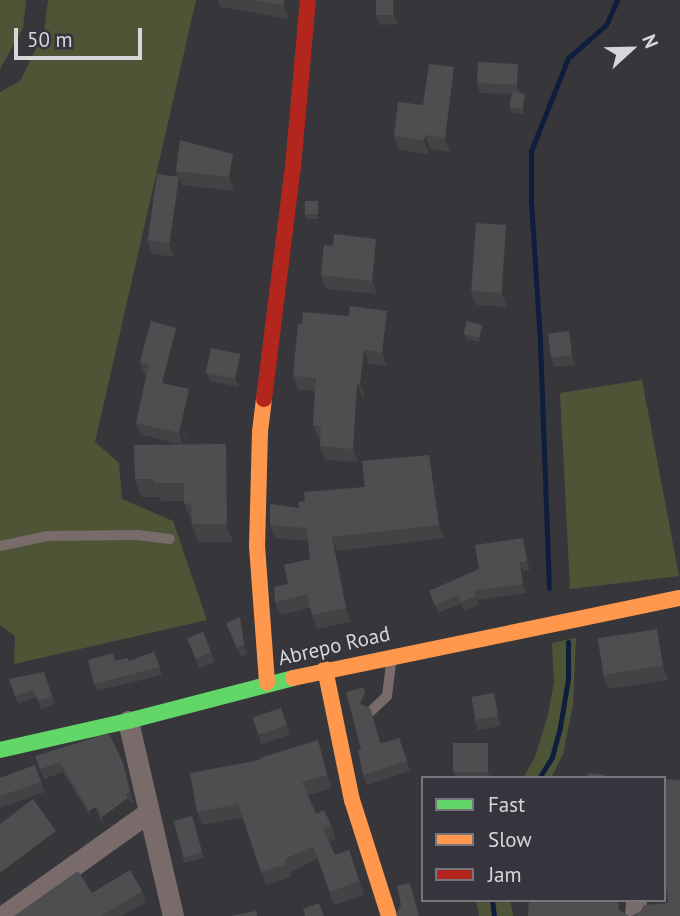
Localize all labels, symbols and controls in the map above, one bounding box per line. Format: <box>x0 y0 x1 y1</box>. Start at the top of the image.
scale bar <box>18 14 145 58</box>
north arrow <box>596 14 666 84</box>
text: 50 m <box>27 26 73 53</box>
text: N <box>637 31 664 51</box>
street label: Abrepo Road <box>276 621 392 671</box>
legend <box>421 776 666 902</box>
text: Fast <box>488 791 525 818</box>
text: Slow <box>488 826 532 853</box>
text: Jam <box>488 861 522 888</box>

